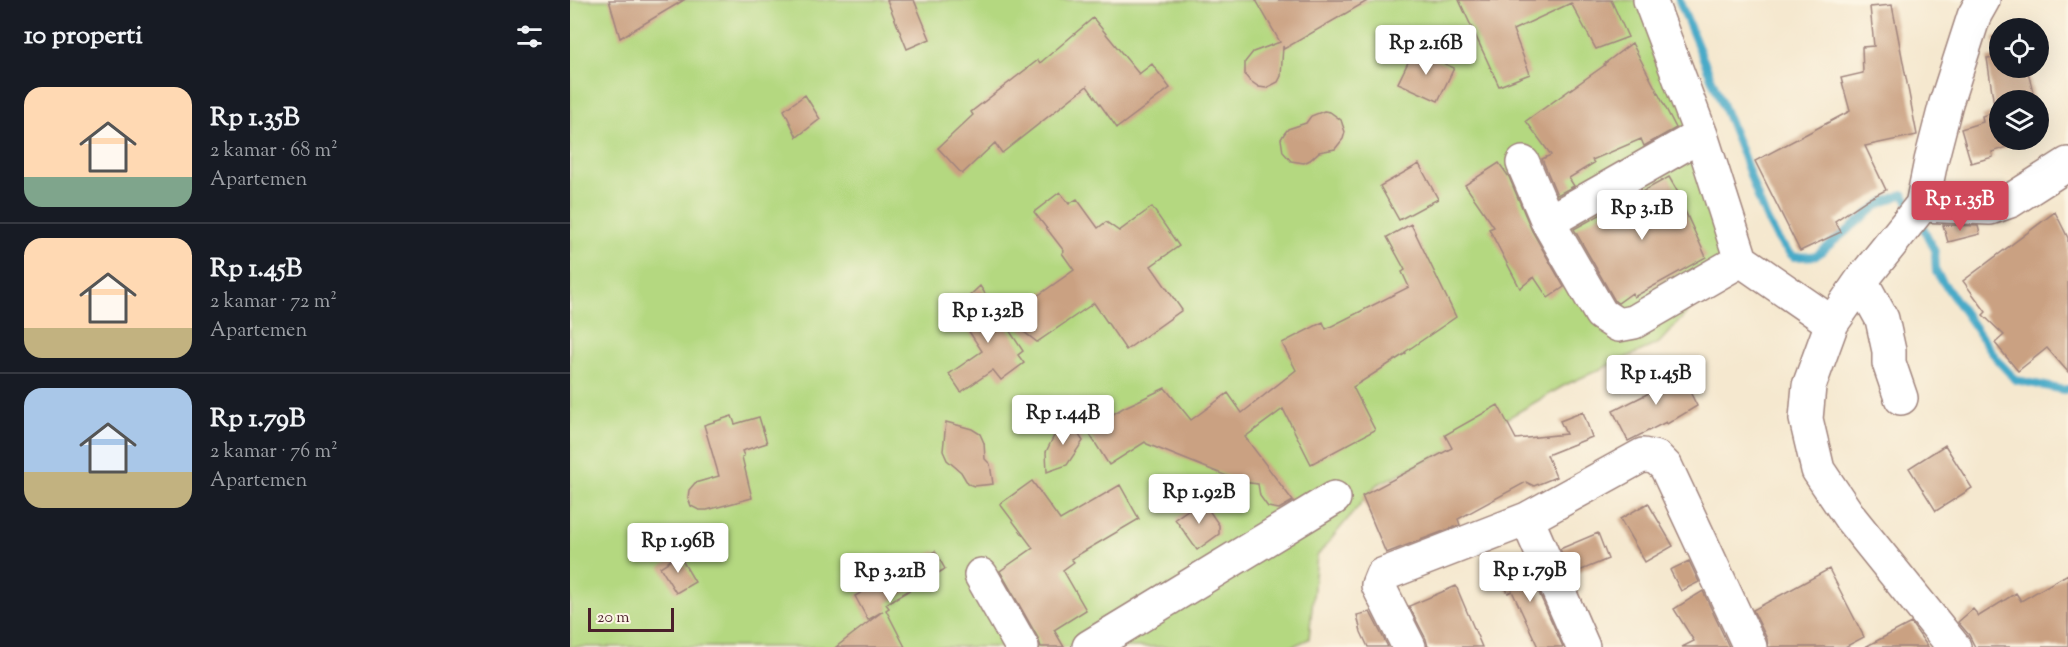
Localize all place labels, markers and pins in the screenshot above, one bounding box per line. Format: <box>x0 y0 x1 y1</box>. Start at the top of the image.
pin: Rp 2.16B <box>1364 25 1488 76</box>
pin: Rp 1.35B <box>1898 181 2022 232</box>
pin: Rp 3.1B <box>1587 190 1697 241</box>
pin: Rp 1.32B <box>926 293 1050 344</box>
pin: Rp 1.45B <box>1594 355 1718 406</box>
pin: Rp 1.44B <box>1001 395 1125 446</box>
pin: Rp 1.92B <box>1137 474 1261 525</box>
pin: Rp 1.96B <box>616 523 740 574</box>
pin: Rp 1.79B <box>1468 552 1592 603</box>
pin: Rp 3.21B <box>828 553 952 604</box>

